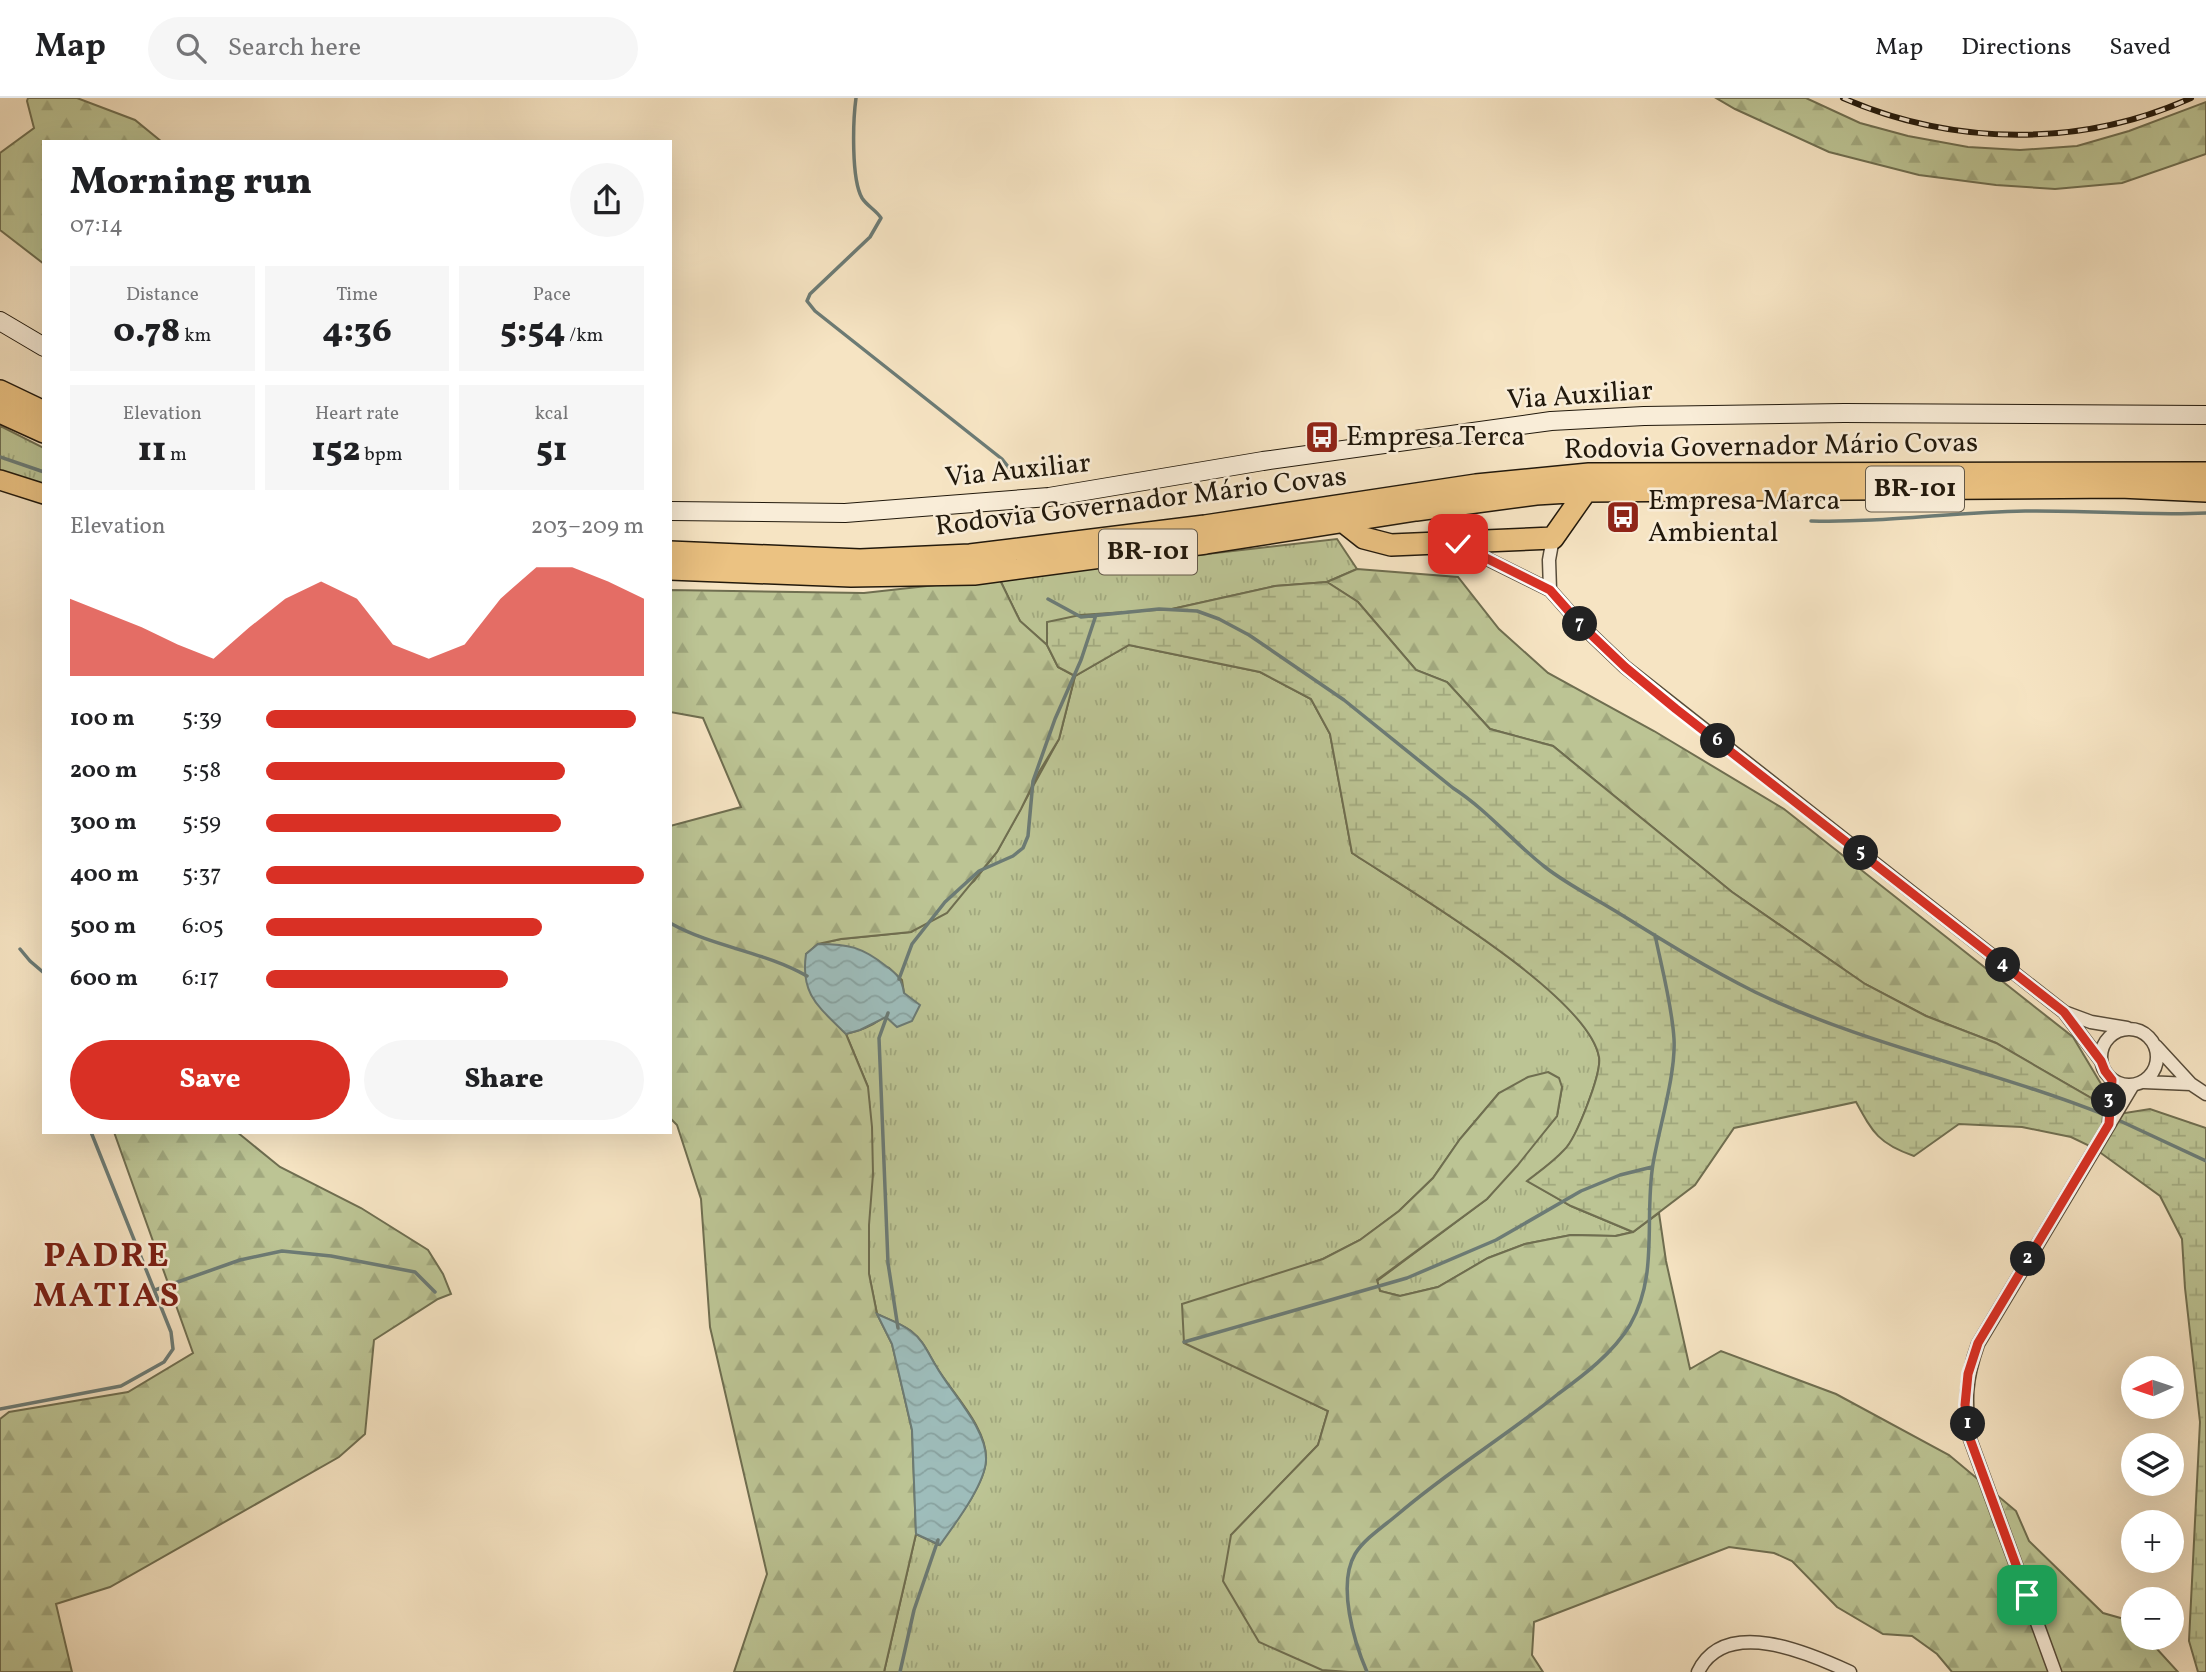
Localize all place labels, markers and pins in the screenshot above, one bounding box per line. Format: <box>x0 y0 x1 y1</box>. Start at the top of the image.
bus stop icon: Empresa Terca <box>1303 418 1341 456</box>
place label: Empresa Terca <box>1346 418 1525 457</box>
place label: Empresa Marca Ambiental <box>1648 482 1840 553</box>
bus stop icon: Empresa Marca Ambiental <box>1604 498 1642 536</box>
pin <box>1428 514 1488 574</box>
pin: 7 <box>1562 606 1598 642</box>
pin: 6 <box>1700 724 1736 758</box>
pin: 5 <box>1843 836 1878 870</box>
pin: 4 <box>1986 948 2021 982</box>
pin: 3 <box>2092 1082 2126 1118</box>
pin: 2 <box>2010 1242 2046 1276</box>
pin: 1 <box>1951 1406 1986 1442</box>
pin <box>1997 1565 2057 1625</box>

